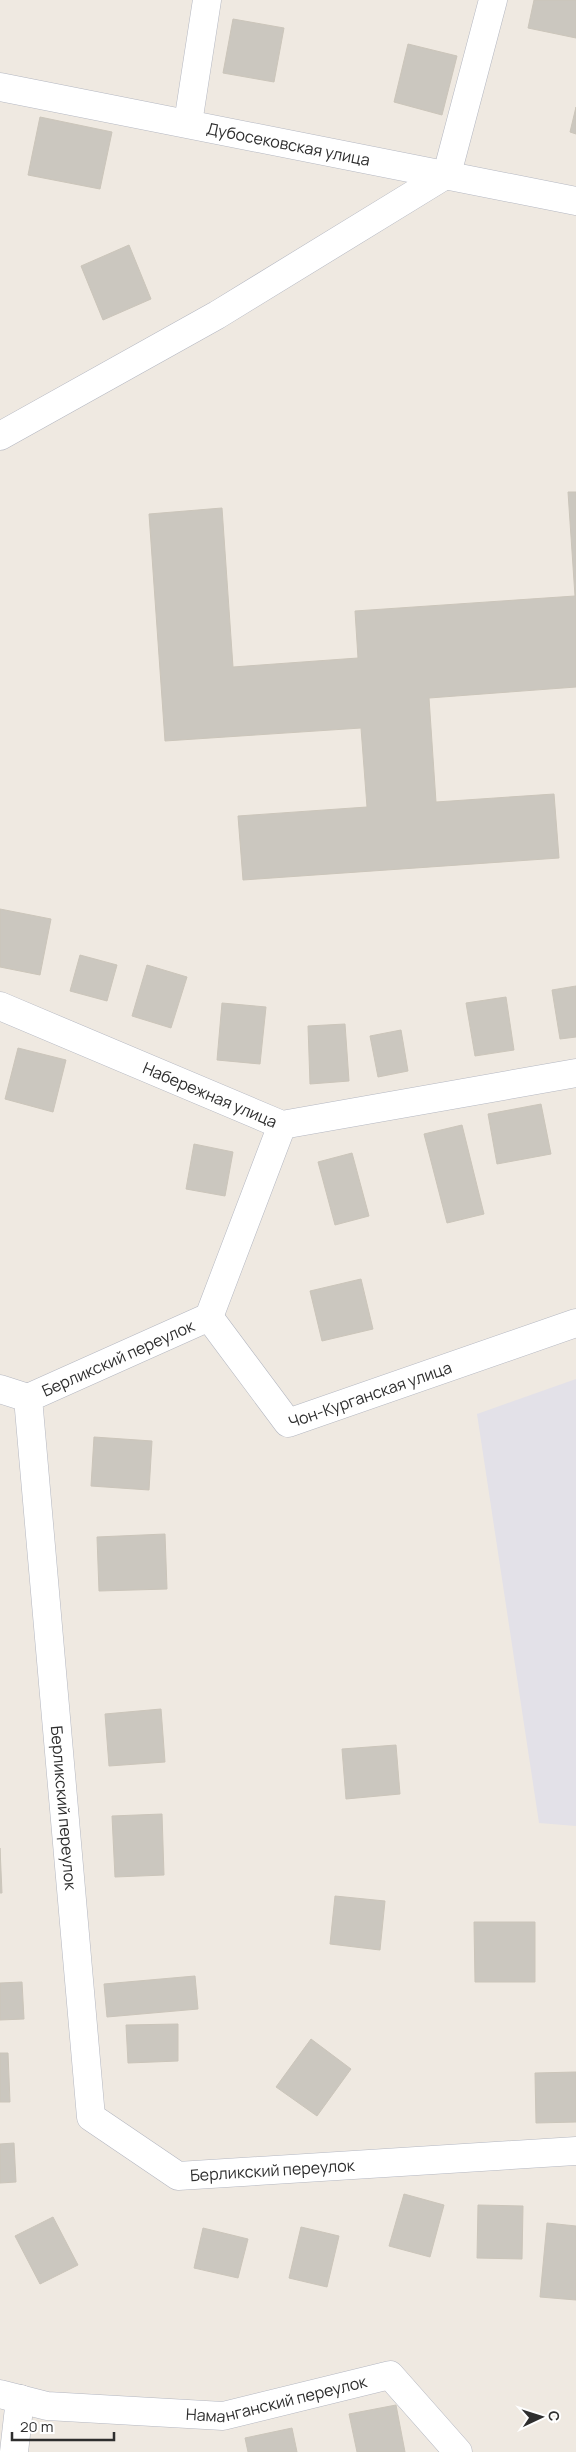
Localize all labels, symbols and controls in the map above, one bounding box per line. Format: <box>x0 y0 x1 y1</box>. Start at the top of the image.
street label: Дубосековская улица <box>205 117 372 171</box>
street label: Набережная улица <box>140 1057 281 1133</box>
street label: Берликский переулок <box>38 1314 199 1402</box>
street label: Чон-Курганская улица <box>286 1356 454 1433</box>
street label: Берликский переулок <box>46 1725 82 1892</box>
street label: Берликский переулок <box>189 2154 356 2186</box>
street label: Наманганский переулок <box>185 2370 370 2427</box>
north arrow <box>516 2392 566 2442</box>
scale bar <box>12 2410 115 2442</box>
text: С <box>545 2410 564 2422</box>
text: 20 m <box>20 2416 53 2437</box>

